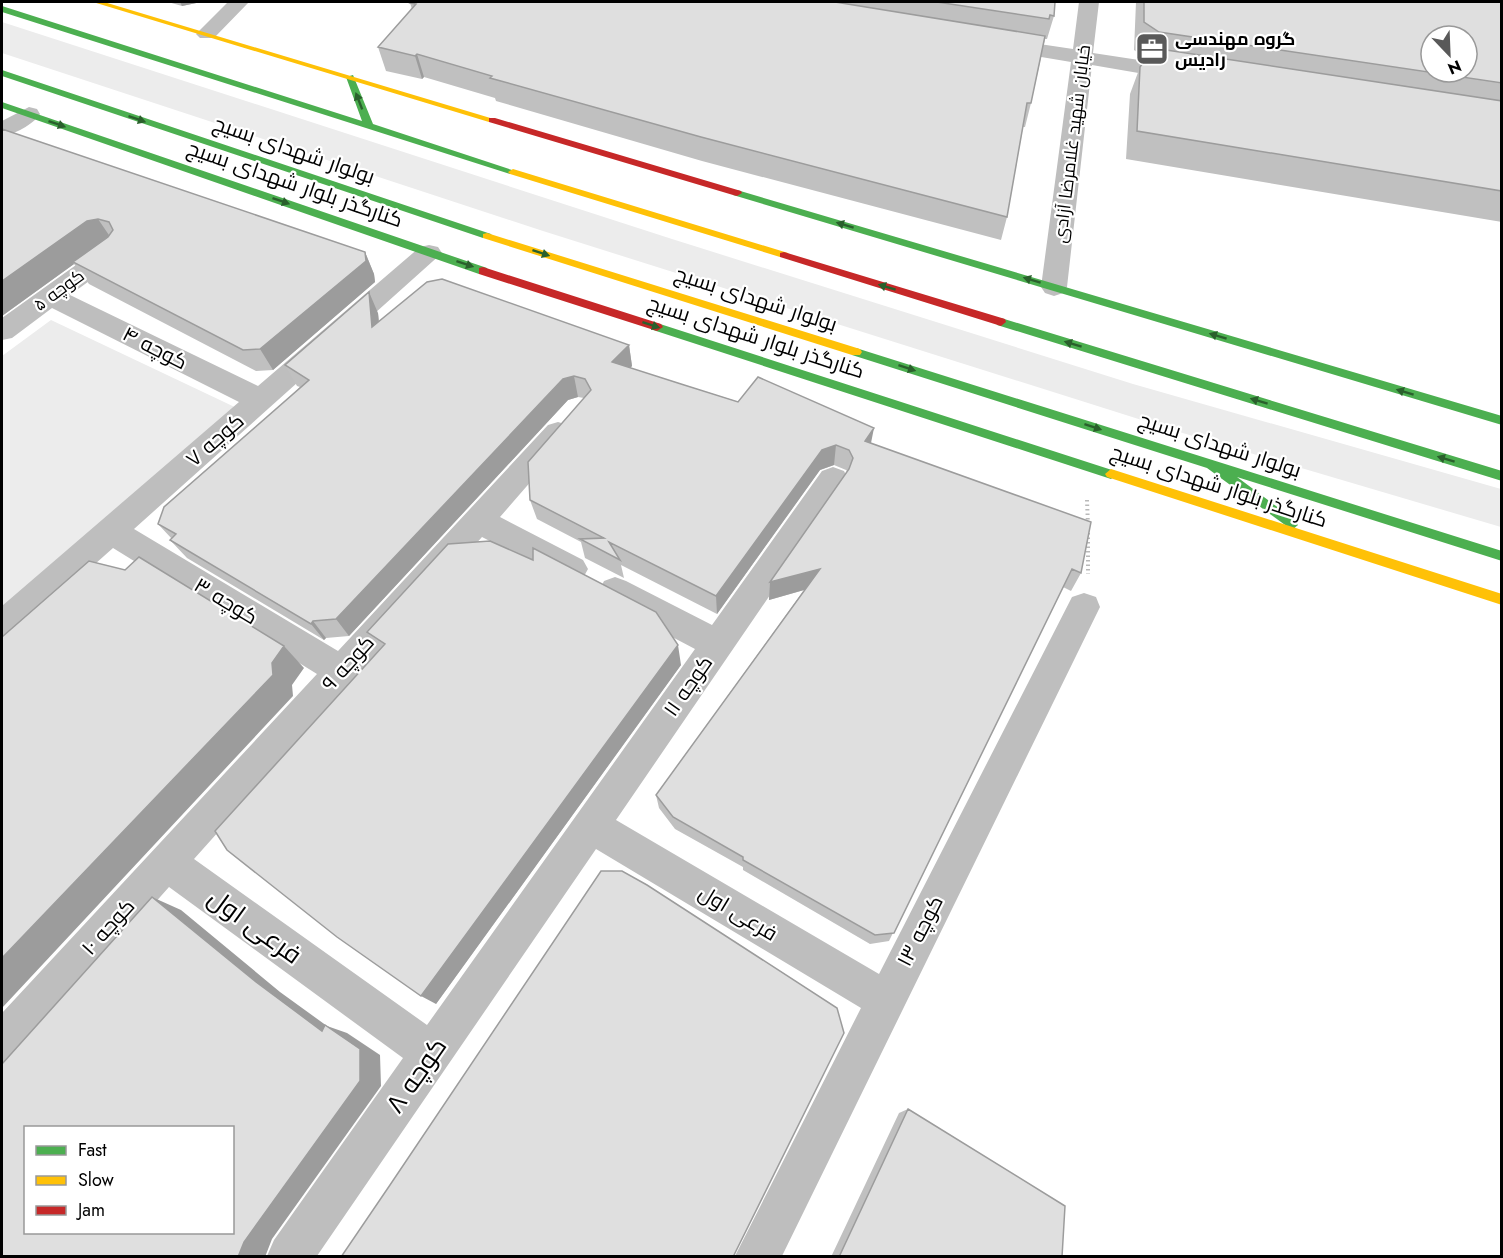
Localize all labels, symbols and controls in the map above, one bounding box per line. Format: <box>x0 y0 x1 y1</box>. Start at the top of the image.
north arrow <box>1419 24 1479 84</box>
place label: گروه مهندسی رادیس <box>1175 26 1295 73</box>
office icon: گروه مهندسی رادیس <box>1134 31 1170 67</box>
street label: خیابان شهید غلامرضا آزادی <box>1047 43 1097 245</box>
text: N <box>1444 54 1465 80</box>
one-way arrow <box>354 92 364 110</box>
street label: بولوار شهدای بسیج <box>209 108 379 192</box>
one-way arrow <box>128 114 146 124</box>
one-way arrow <box>48 120 66 129</box>
street label: کنارگذر بلوار شهدای بسیج <box>183 133 407 235</box>
one-way arrow <box>272 197 290 207</box>
one-way arrow <box>836 220 854 229</box>
one-way arrow <box>532 249 550 258</box>
street label: بولوار شهدای بسیج <box>671 259 841 339</box>
one-way arrow <box>456 260 474 270</box>
street label: کوچه ۵ <box>28 263 90 317</box>
one-way arrow <box>1022 275 1040 284</box>
one-way arrow <box>878 281 896 291</box>
street label: کنارگذر بلوار شهدای بسیج <box>644 288 868 386</box>
street label: کوچه ۴ <box>117 319 193 377</box>
one-way arrow <box>642 320 660 330</box>
one-way arrow <box>1209 331 1227 340</box>
one-way arrow <box>1064 339 1082 348</box>
one-way arrow <box>898 364 916 374</box>
one-way arrow <box>1396 387 1414 396</box>
one-way arrow <box>1250 396 1268 405</box>
street label: بولوار شهدای بسیج <box>1135 405 1305 485</box>
street label: کوچه ۷ <box>179 406 251 474</box>
one-way arrow <box>1084 423 1102 432</box>
street label: کنارگذر بلوار شهدای بسیج <box>1107 437 1331 535</box>
one-way arrow <box>1437 454 1455 463</box>
street label: کوچه ۳ <box>188 570 264 632</box>
street label: کوچه ۹ <box>315 628 381 698</box>
street label: کوچه ۱۱ <box>656 649 720 723</box>
street label: فرعی اول <box>693 878 783 948</box>
street label: فرعی اول <box>200 879 310 973</box>
street label: کوچه ۱۳ <box>889 890 951 972</box>
street label: کوچه ۱۰ <box>74 892 142 962</box>
street label: کوچه ۸ <box>376 1029 456 1121</box>
legend <box>24 1126 234 1234</box>
text: Fast <box>78 1137 107 1163</box>
text: Slow <box>78 1167 115 1193</box>
text: Jam <box>76 1197 105 1223</box>

